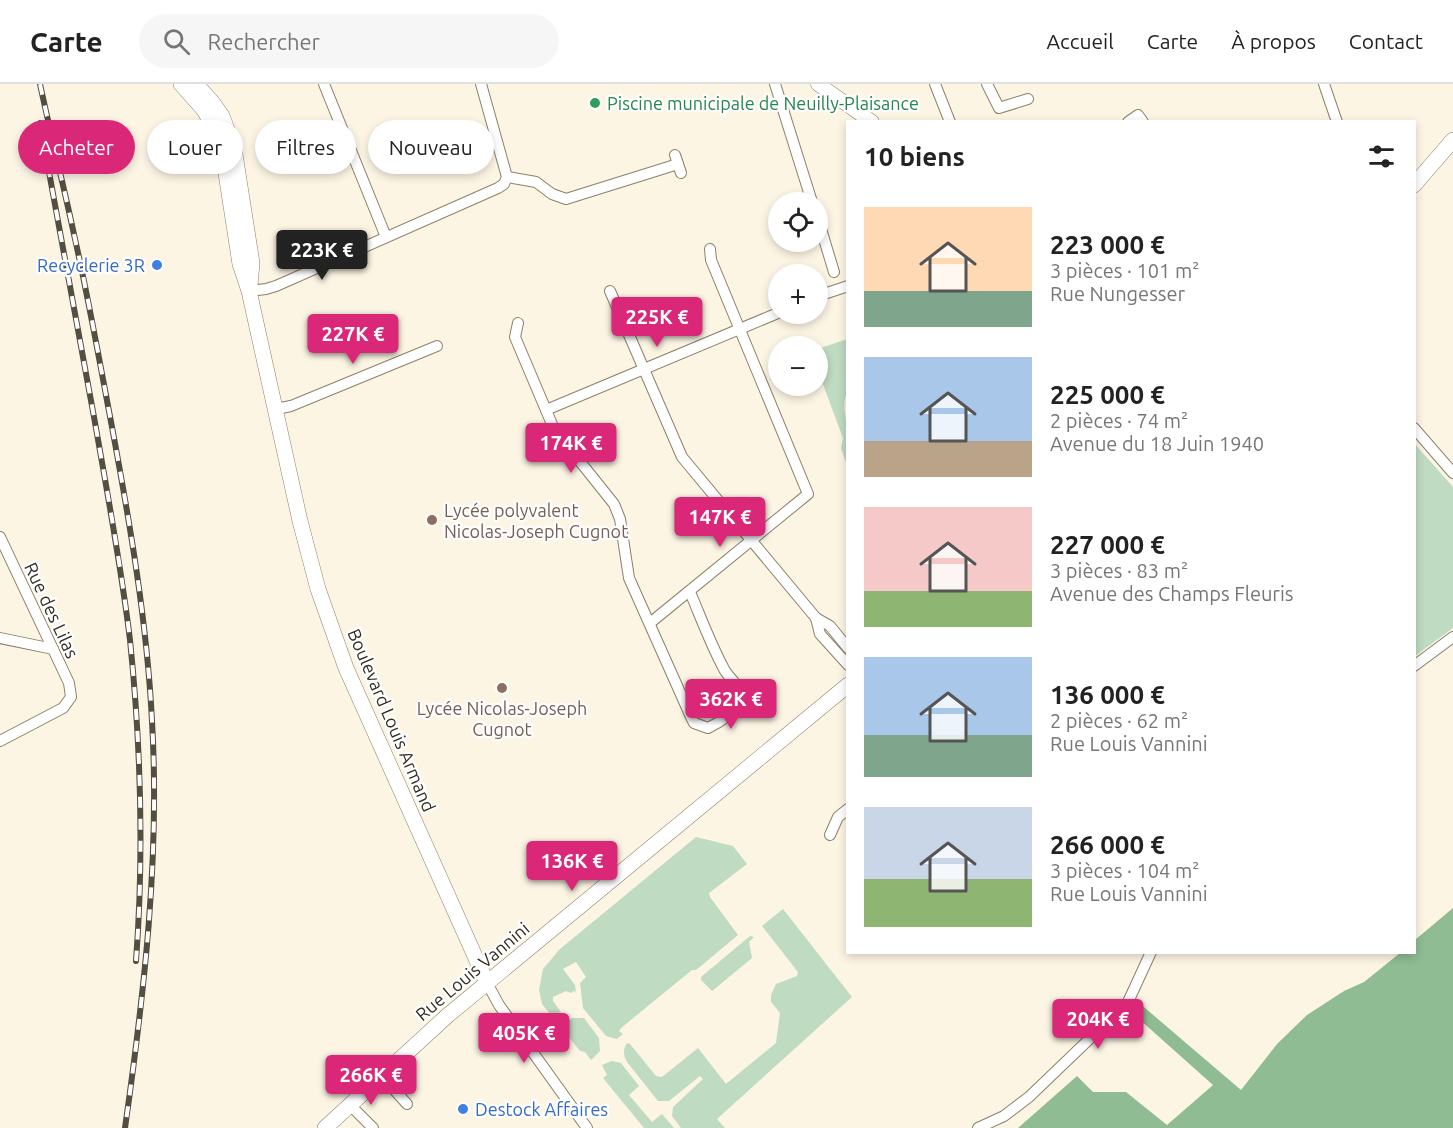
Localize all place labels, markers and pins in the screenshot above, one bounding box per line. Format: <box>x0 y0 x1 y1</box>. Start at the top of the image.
place label: Piscine municipale de Neuilly-Plaisance <box>607 93 919 113</box>
marker: Piscine municipale de Neuilly-Plaisance <box>588 96 602 110</box>
pin: 223K € <box>273 230 371 281</box>
place label: Recyclerie 3R <box>37 255 145 275</box>
marker: Recyclerie 3R <box>150 258 164 272</box>
pin: 225K € <box>608 297 706 348</box>
pin: 227K € <box>304 314 402 365</box>
pin: 174K € <box>522 423 620 474</box>
pin: 147K € <box>671 497 769 548</box>
place label: Lycée polyvalent Nicolas-Joseph Cugnot <box>444 500 628 541</box>
marker: Lycée polyvalent Nicolas-Joseph Cugnot <box>425 513 439 527</box>
pin: 362K € <box>682 679 780 730</box>
marker: Lycée Nicolas-Joseph Cugnot <box>495 681 509 695</box>
place label: Lycée Nicolas-Joseph Cugnot <box>417 698 587 739</box>
pin: 136K € <box>523 841 621 892</box>
pin: 204K € <box>1049 999 1147 1050</box>
pin: 405K € <box>475 1013 573 1064</box>
pin: 266K € <box>322 1055 420 1106</box>
place label: Destock Affaires <box>475 1099 608 1119</box>
marker: Destock Affaires <box>456 1102 470 1116</box>

